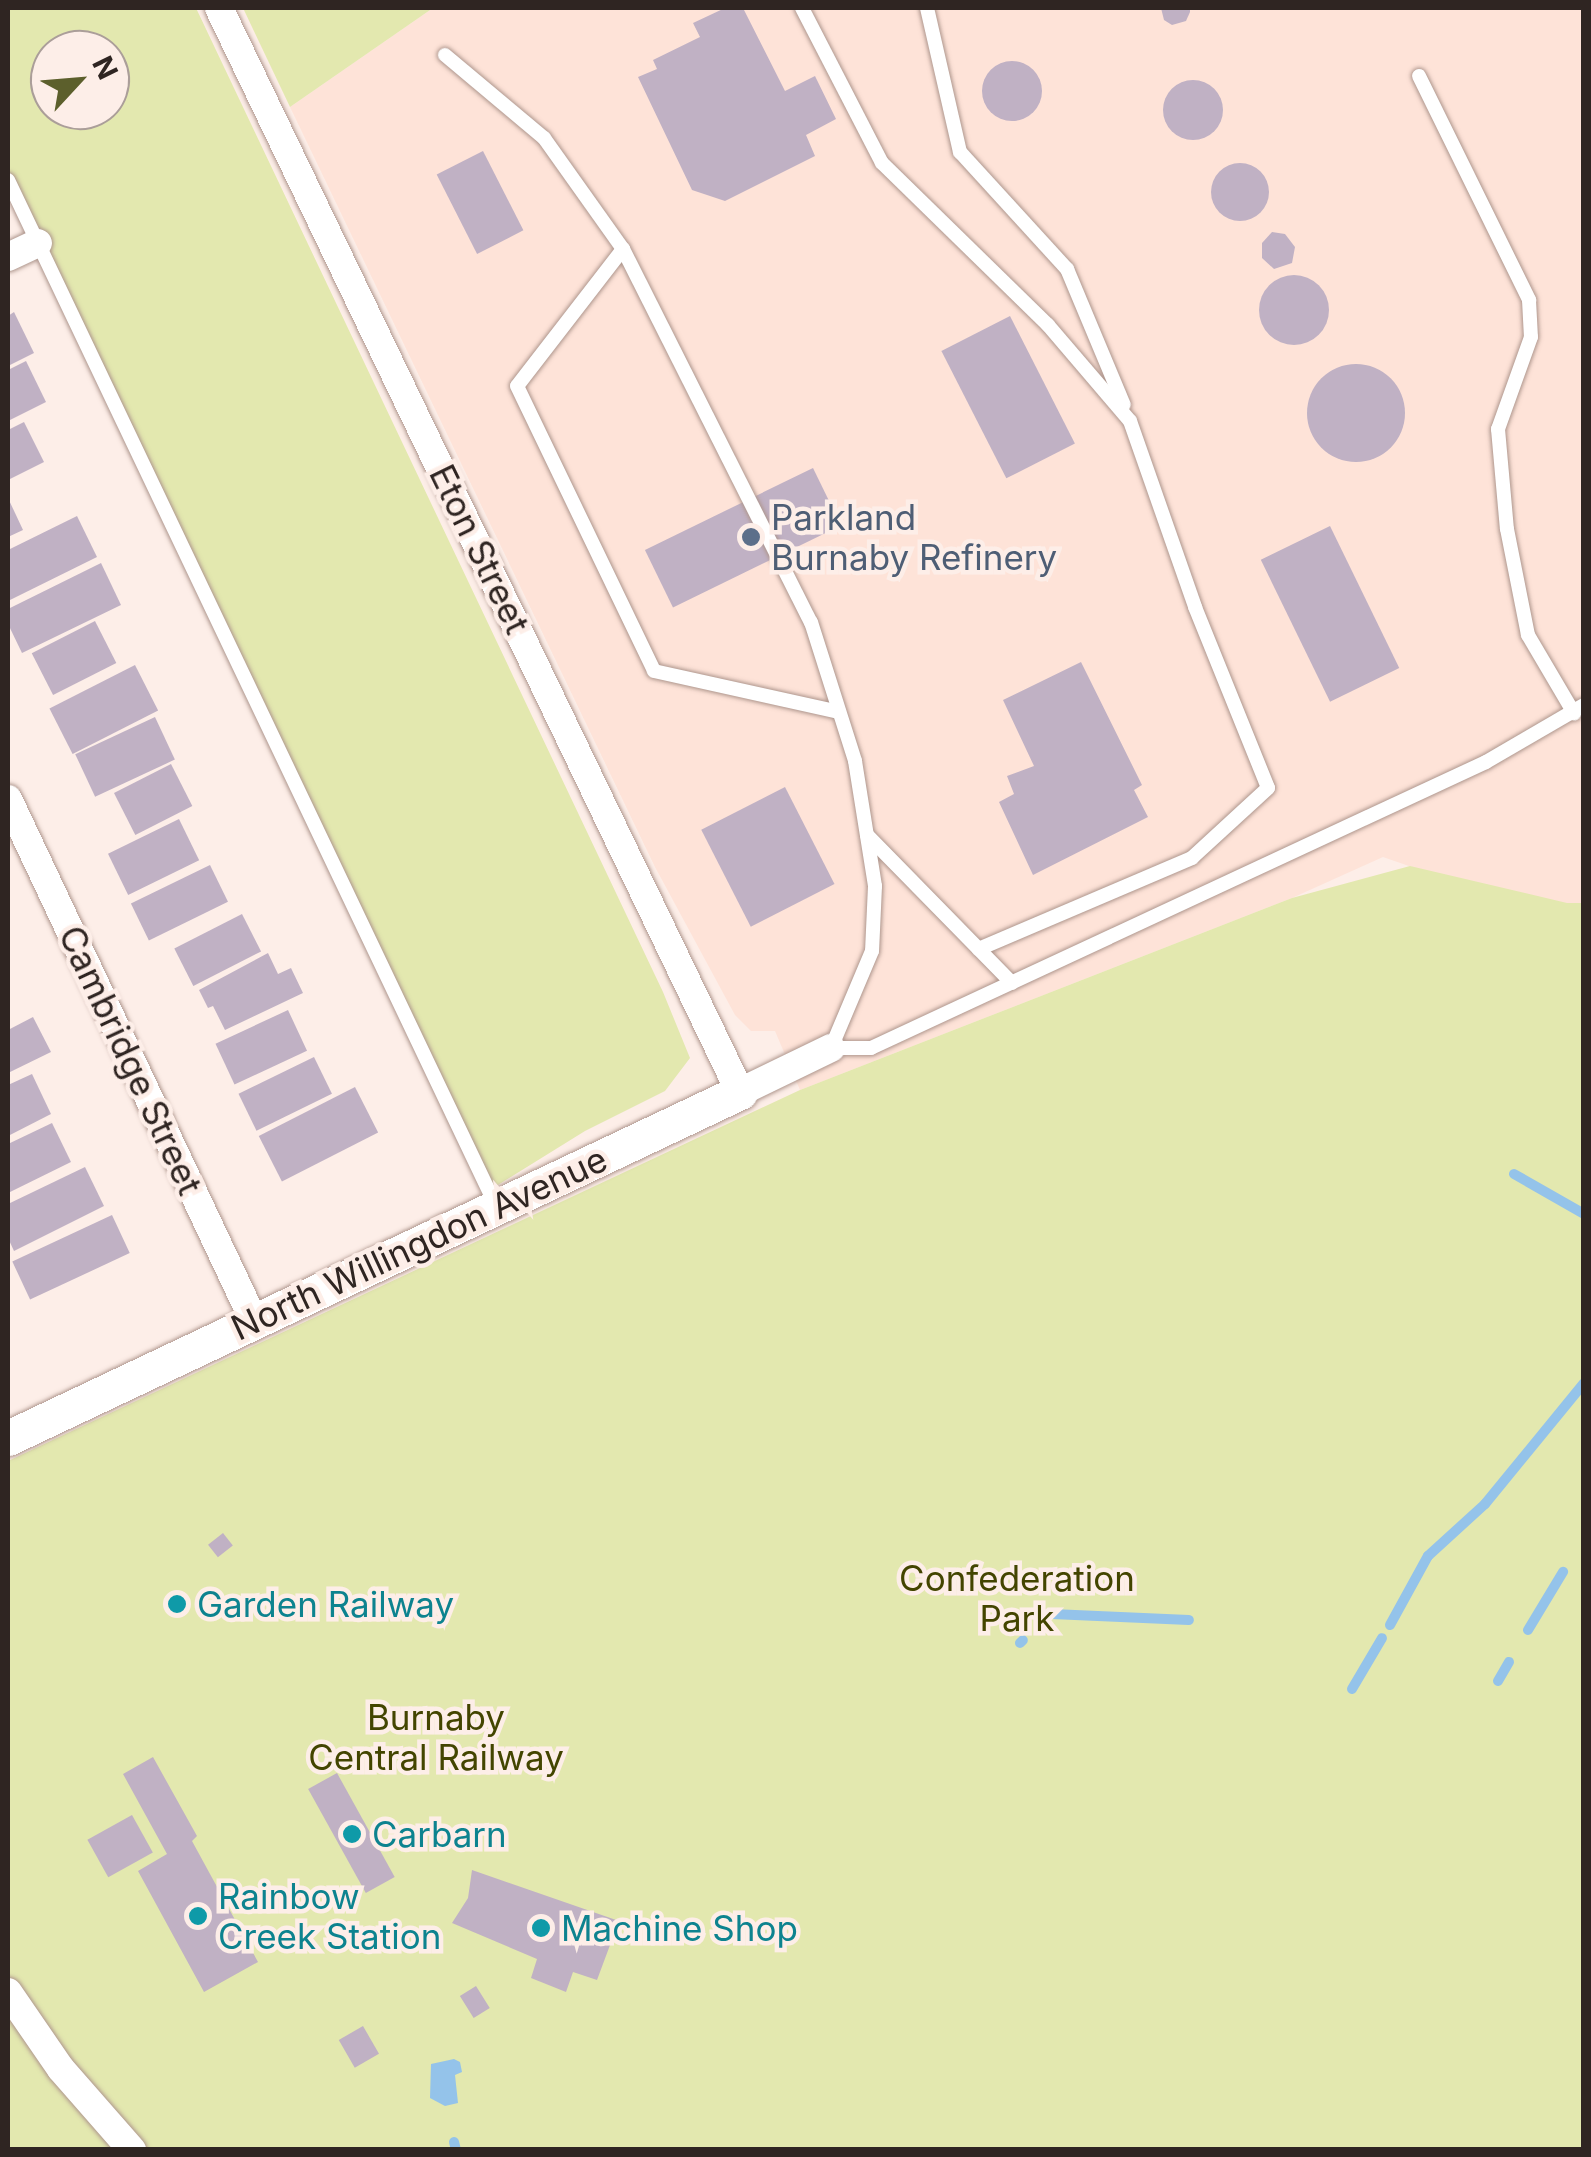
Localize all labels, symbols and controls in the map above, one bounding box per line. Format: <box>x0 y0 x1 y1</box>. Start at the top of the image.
north arrow <box>30 30 130 130</box>
text: N <box>85 51 125 85</box>
street label: Eton Street <box>421 458 539 640</box>
place label: Parkland Burnaby Refinery <box>771 496 1057 578</box>
marker: Parkland Burnaby Refinery <box>740 526 762 548</box>
street label: Cambridge Street <box>50 919 212 1201</box>
street label: North Willingdon Avenue <box>225 1137 613 1349</box>
park label: Confederation Park <box>899 1557 1135 1639</box>
place label: Garden Railway <box>197 1583 454 1625</box>
marker: Garden Railway <box>166 1593 188 1615</box>
park label: Burnaby Central Railway <box>308 1696 564 1778</box>
place label: Carbarn <box>372 1813 507 1855</box>
marker: Carbarn <box>341 1823 363 1845</box>
place label: Rainbow Creek Station <box>218 1875 441 1957</box>
marker: Rainbow Creek Station <box>187 1905 209 1927</box>
place label: Machine Shop <box>561 1907 798 1949</box>
marker: Machine Shop <box>530 1917 552 1939</box>

